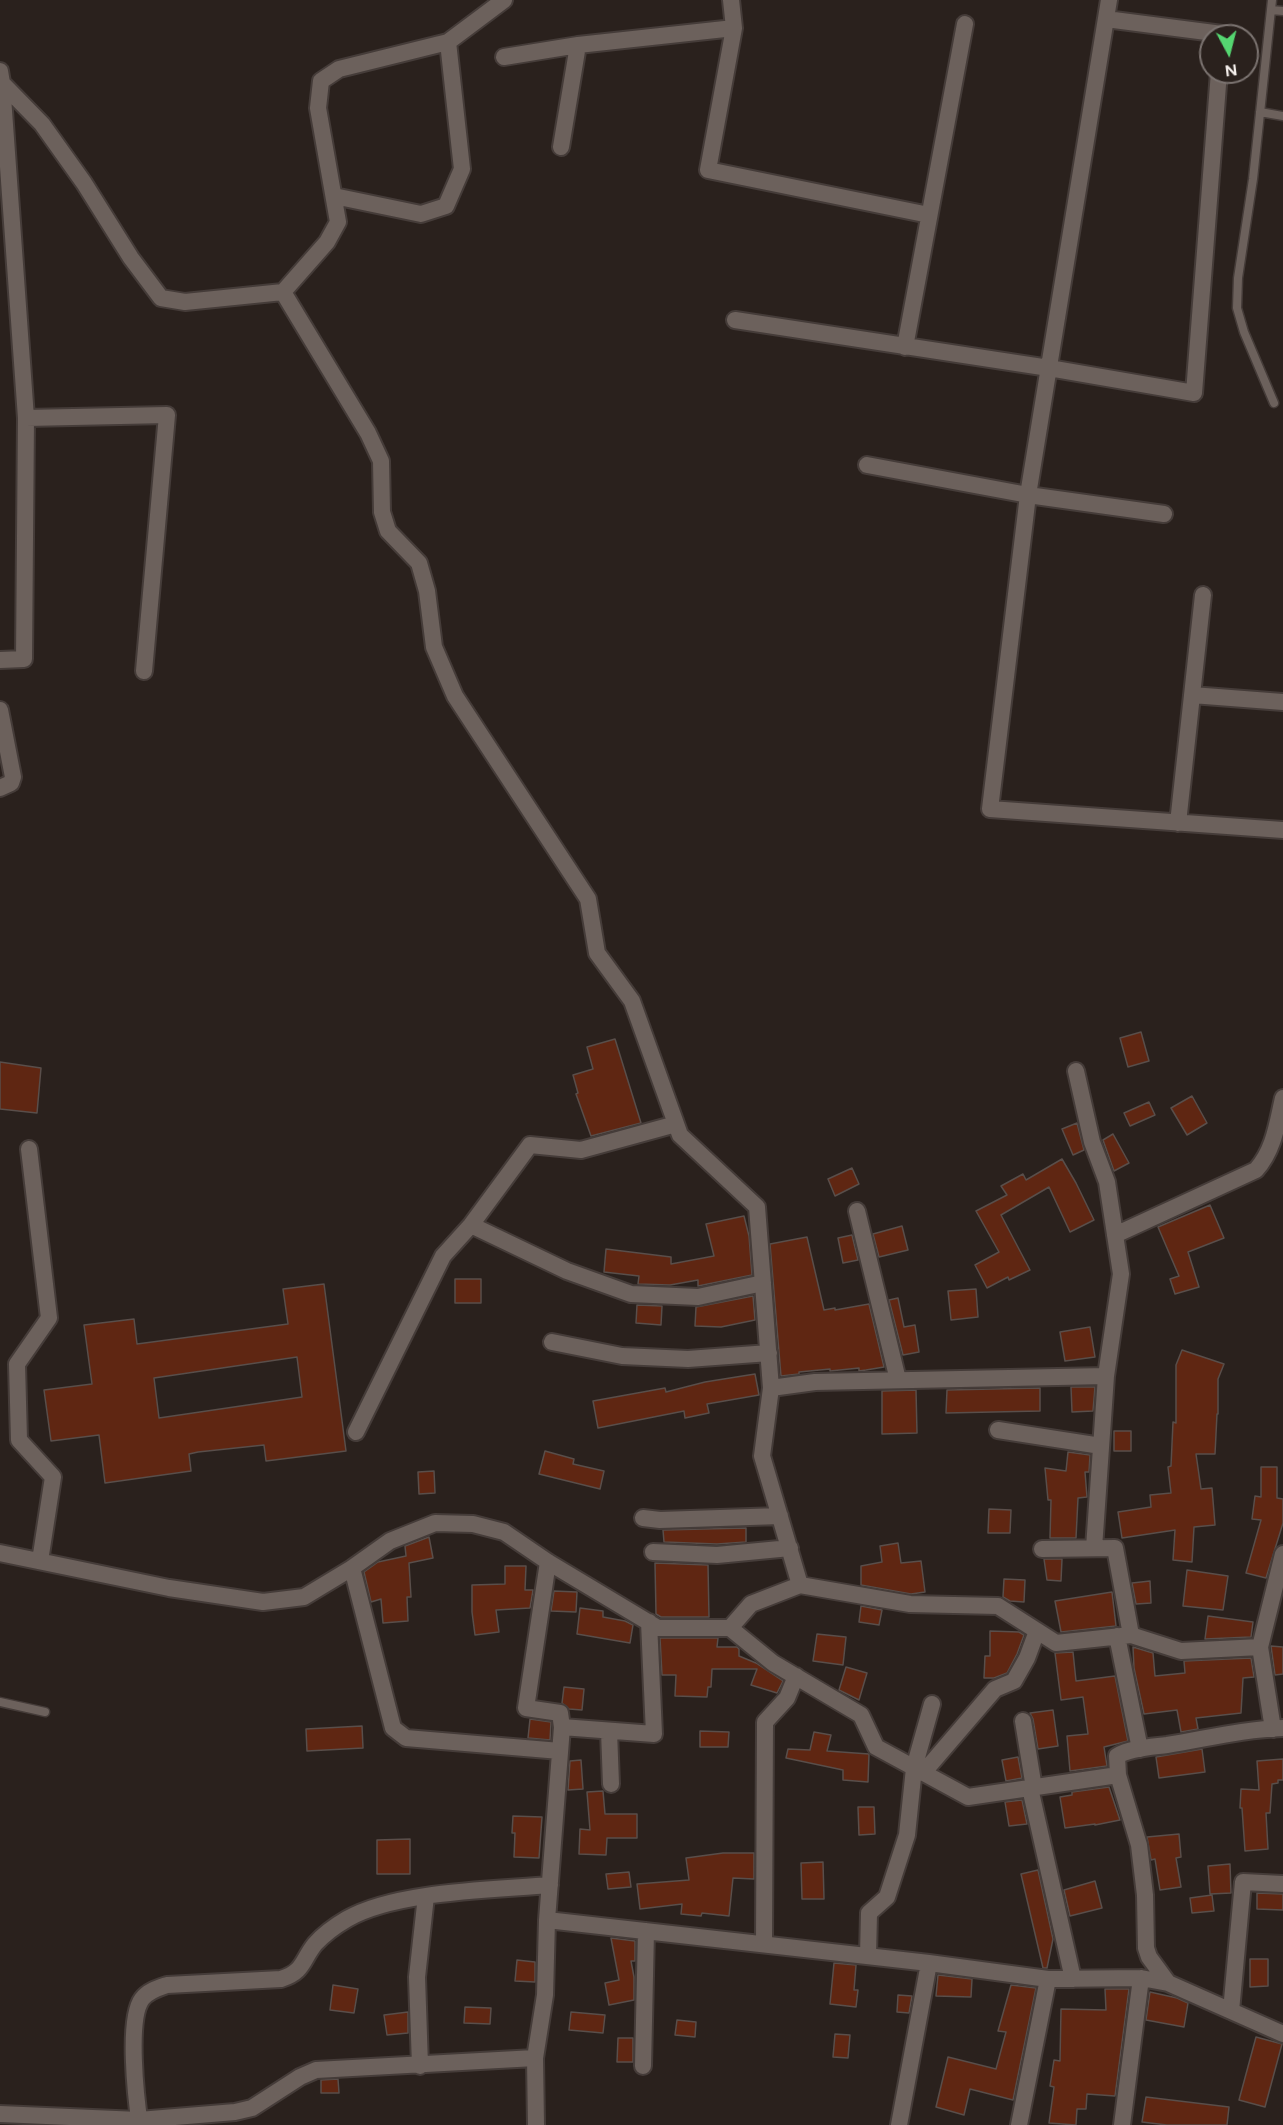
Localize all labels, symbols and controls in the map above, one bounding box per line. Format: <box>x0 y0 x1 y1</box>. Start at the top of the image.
north arrow <box>1199 24 1259 84</box>
text: N <box>1224 60 1238 81</box>

